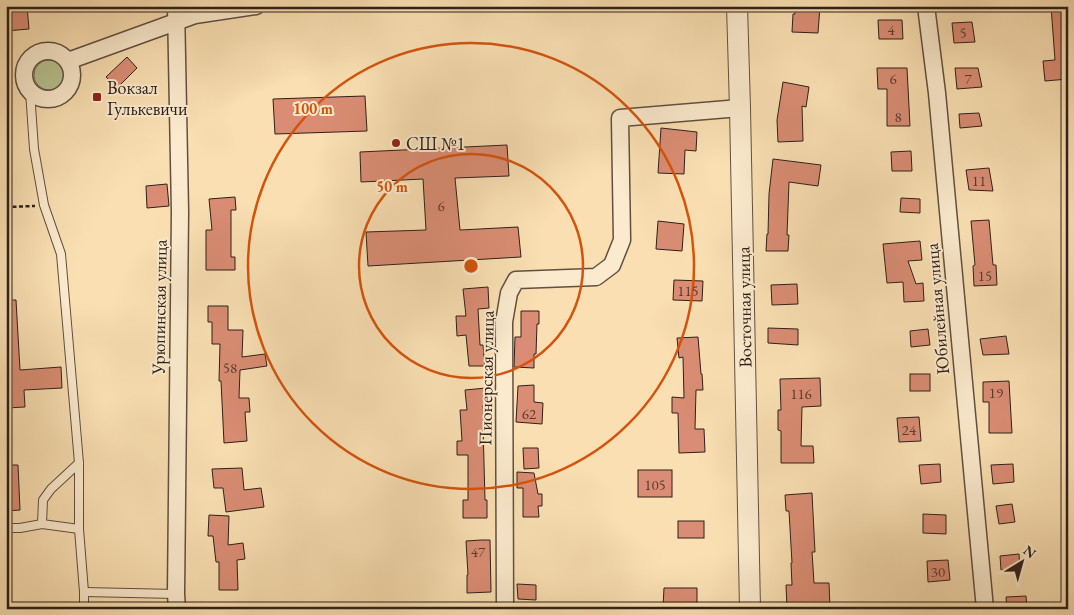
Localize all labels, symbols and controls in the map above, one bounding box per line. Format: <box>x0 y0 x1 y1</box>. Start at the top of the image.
house number: 4 <box>887 20 895 39</box>
house number: 5 <box>959 23 967 42</box>
house number: 6 <box>889 69 897 88</box>
house number: 7 <box>964 69 972 88</box>
place label: Вокзал Гулькевичи <box>107 76 188 120</box>
marker: Вокзал Гулькевичи <box>91 91 103 103</box>
text: 100 m <box>293 99 333 118</box>
house number: 8 <box>894 107 902 126</box>
place label: СШ №1 <box>406 132 465 155</box>
marker: СШ №1 <box>390 137 402 149</box>
house number: 11 <box>972 171 986 190</box>
text: 50 m <box>376 177 408 196</box>
house number: 6 <box>437 196 445 215</box>
street label: Урюпинская улица <box>146 238 172 376</box>
street label: Юбилейная улица <box>920 241 954 376</box>
street label: Восточная улица <box>731 245 757 368</box>
centre of rings <box>462 257 480 275</box>
house number: 15 <box>978 266 992 285</box>
house number: 115 <box>677 281 699 300</box>
street label: Пионерская улица <box>473 309 499 446</box>
house number: 58 <box>223 358 237 377</box>
house number: 19 <box>989 383 1003 402</box>
house number: 116 <box>790 384 812 403</box>
house number: 62 <box>522 404 537 423</box>
house number: 24 <box>902 420 917 439</box>
house number: 105 <box>644 475 666 494</box>
north arrow <box>996 538 1046 588</box>
text: N <box>1020 541 1040 563</box>
house number: 47 <box>471 542 486 561</box>
house number: 30 <box>931 562 945 581</box>

